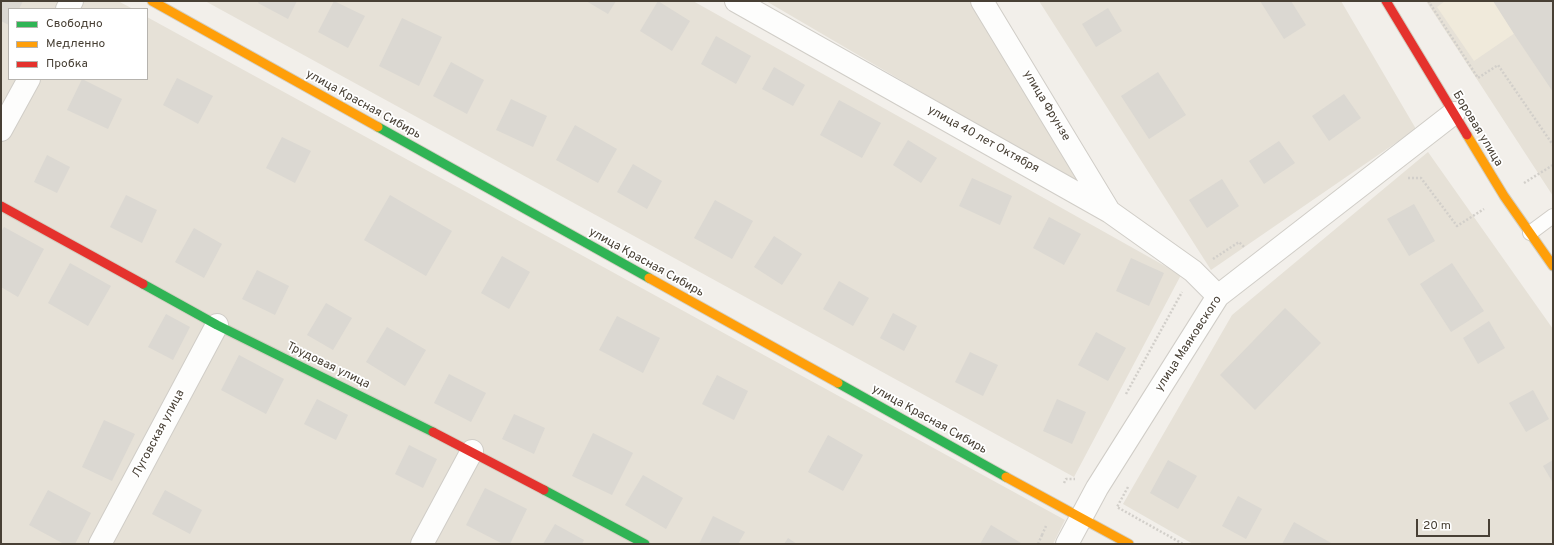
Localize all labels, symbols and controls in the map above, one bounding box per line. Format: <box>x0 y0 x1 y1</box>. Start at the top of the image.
legend <box>8 8 148 80</box>
text: Свободно <box>46 16 103 32</box>
text: Медленно <box>46 36 105 52</box>
text: Пробка <box>46 56 88 72</box>
street label: улица Красная Сибирь <box>303 67 423 143</box>
street label: улица Фрунзе <box>1019 68 1073 144</box>
street label: Боровая улица <box>1449 89 1505 169</box>
street label: улица 40 лет Октября <box>925 103 1041 177</box>
street label: улица Красная Сибирь <box>586 225 706 301</box>
street label: улица Маяковского <box>1153 293 1225 395</box>
street label: Трудовая улица <box>284 340 372 392</box>
street label: улица Красная Сибирь <box>869 382 989 458</box>
street label: Луговская улица <box>130 388 188 480</box>
scale bar <box>1418 511 1492 537</box>
text: 20 m <box>1423 518 1451 534</box>

